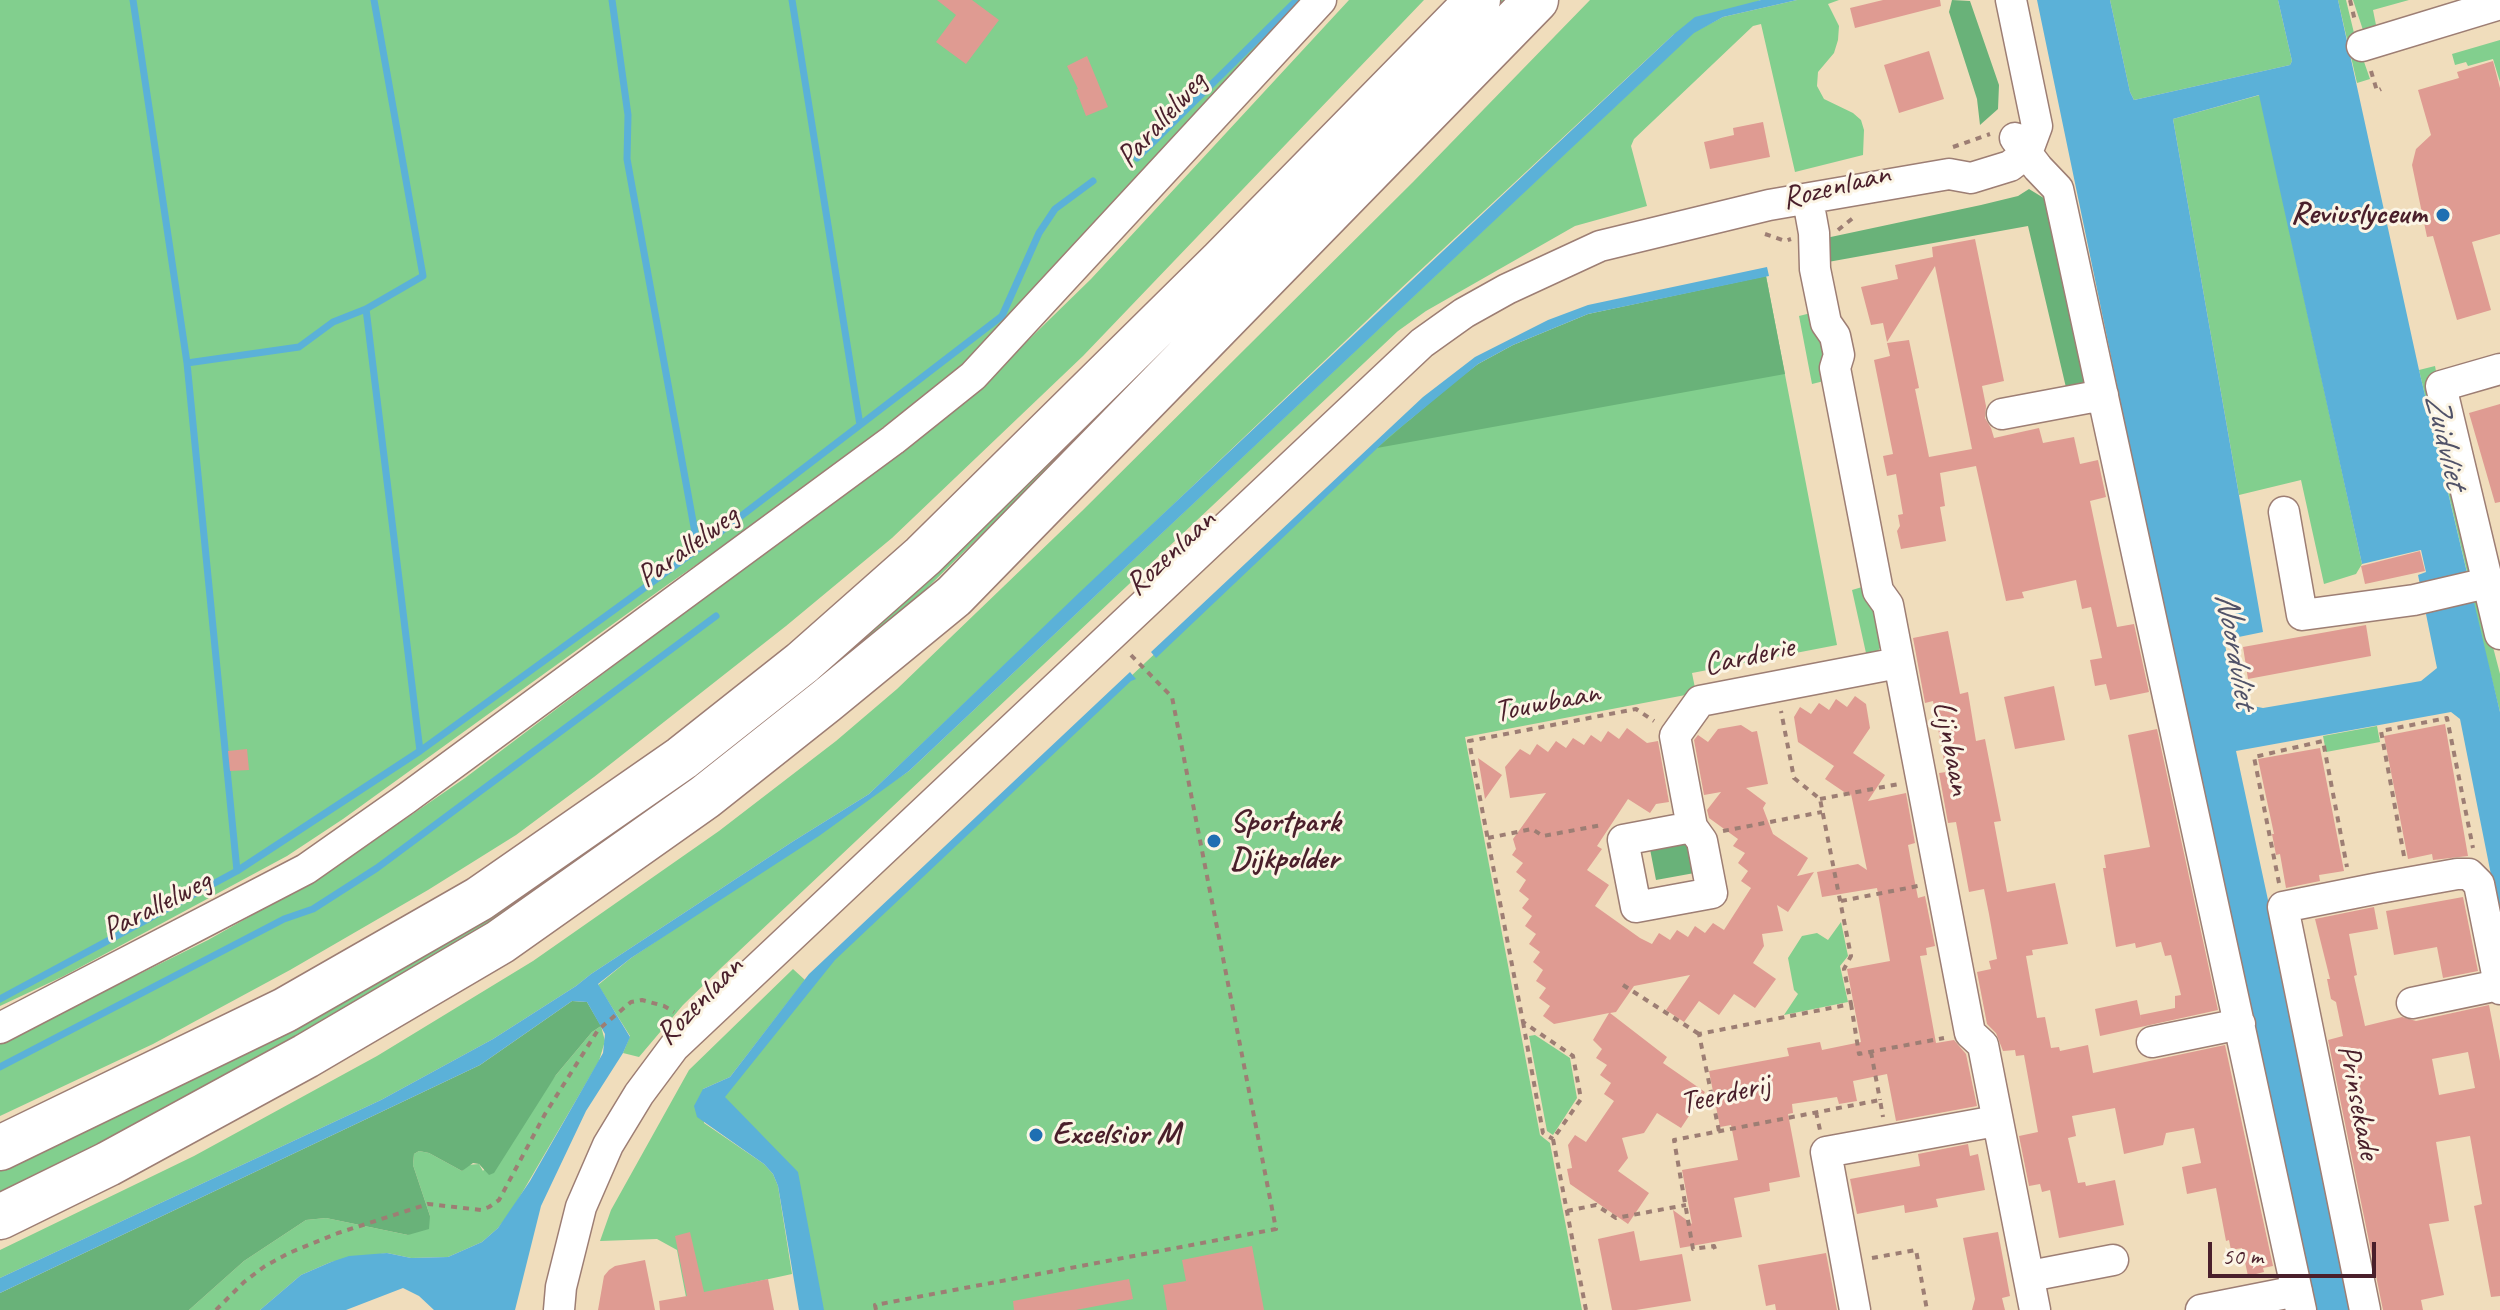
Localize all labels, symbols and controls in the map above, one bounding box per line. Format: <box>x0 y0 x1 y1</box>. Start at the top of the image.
street label: Parallelweg <box>1109 64 1215 176</box>
street label: Rozenlaan <box>1778 155 1894 219</box>
place label: Reviuslyceum <box>2290 196 2427 234</box>
marker: Reviuslyceum <box>2434 206 2452 224</box>
water label: Zuidvliet <box>2414 390 2476 492</box>
street label: Parallelweg <box>629 497 747 597</box>
street label: Rozenlaan <box>1118 501 1224 605</box>
water label: Noordvliet <box>2205 590 2265 710</box>
street label: Carderie <box>1700 629 1798 685</box>
street label: Touwbaan <box>1491 674 1603 732</box>
street label: Lijnbaan <box>1923 698 1979 798</box>
place label: Sportpark Dijkpolder <box>1230 804 1340 879</box>
marker: Sportpark Dijkpolder <box>1205 832 1223 850</box>
street label: Parallelweg <box>96 862 218 950</box>
street label: Rozenlaan <box>648 948 752 1054</box>
street label: Prinsekade <box>2328 1041 2388 1163</box>
street label: Teerderij <box>1676 1066 1774 1124</box>
place label: Excelsior M <box>1052 1116 1180 1154</box>
marker: Excelsior M <box>1027 1126 1045 1144</box>
scale bar <box>2212 1226 2380 1276</box>
text: 50 m <box>2222 1241 2263 1271</box>

